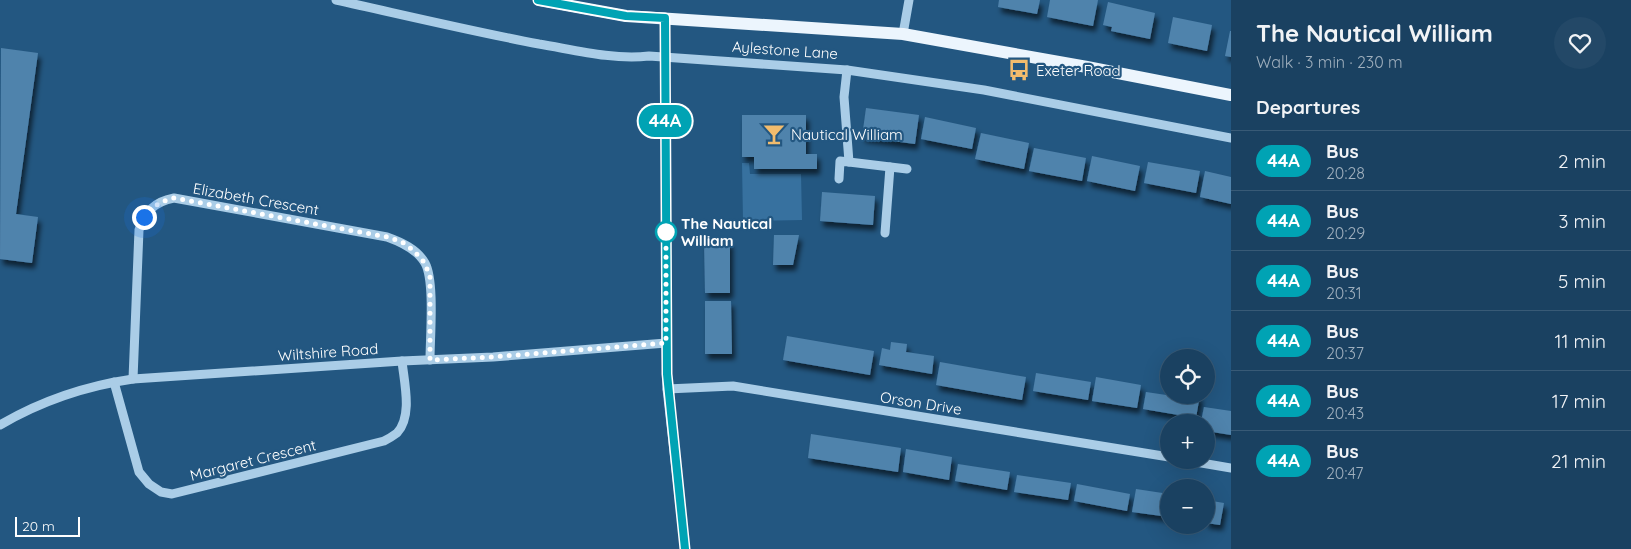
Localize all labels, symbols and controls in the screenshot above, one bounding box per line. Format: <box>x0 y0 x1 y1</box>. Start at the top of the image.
button: heart <box>1554 17 1606 69</box>
text: The Nautical William <box>1256 18 1493 48</box>
street label: Aylestone Lane <box>731 37 839 63</box>
text: Walk · 3 min · 230 m <box>1256 52 1403 72</box>
bus stop icon: Exeter Road <box>1006 57 1032 83</box>
place label: Exeter Road <box>1036 61 1121 80</box>
text: Departures <box>1256 95 1360 119</box>
line badge: 44A <box>636 105 694 137</box>
text: 44A <box>649 109 681 132</box>
bar icon: Nautical William <box>761 121 787 147</box>
place label: Nautical William <box>791 125 903 144</box>
text: Bus <box>1326 139 1359 163</box>
text: 44A <box>1267 149 1300 172</box>
text: 2 min <box>1558 149 1606 173</box>
text: 20:28 <box>1326 163 1365 183</box>
street label: Elizabeth Crescent <box>192 179 320 219</box>
text: Bus <box>1326 199 1359 223</box>
your location <box>132 205 157 230</box>
text: 44A <box>1267 209 1300 232</box>
text: 3 min <box>1558 209 1606 233</box>
place label: The Nautical William <box>681 214 772 250</box>
marker: The Nautical William <box>655 221 677 243</box>
text: 20:29 <box>1326 223 1365 243</box>
text: Bus <box>1326 259 1359 283</box>
text: 44A <box>1267 269 1300 292</box>
text: 5 min <box>1558 269 1606 293</box>
text: 20:31 <box>1326 283 1362 303</box>
text: Bus <box>1326 319 1359 343</box>
text: 44A <box>1267 329 1300 352</box>
text: 11 min <box>1554 329 1606 353</box>
street label: Wiltshire Road <box>277 339 379 365</box>
text: 20:37 <box>1326 343 1364 363</box>
map controls <box>1160 349 1215 534</box>
button: locate <box>1160 349 1215 404</box>
text: Bus <box>1326 379 1359 403</box>
street label: Orson Drive <box>879 387 963 419</box>
text: 44A <box>1267 389 1300 412</box>
text: 17 min <box>1552 389 1606 413</box>
text: 20:43 <box>1326 403 1364 423</box>
button: + <box>1160 414 1215 469</box>
street label: Margaret Crescent <box>188 435 318 485</box>
text: Bus <box>1326 439 1359 463</box>
text: 44A <box>1267 449 1300 472</box>
text: 21 min <box>1551 449 1606 473</box>
text: 20:47 <box>1326 463 1364 483</box>
button: − <box>1160 479 1215 534</box>
scale bar <box>15 514 80 537</box>
text: 20 m <box>22 517 55 535</box>

